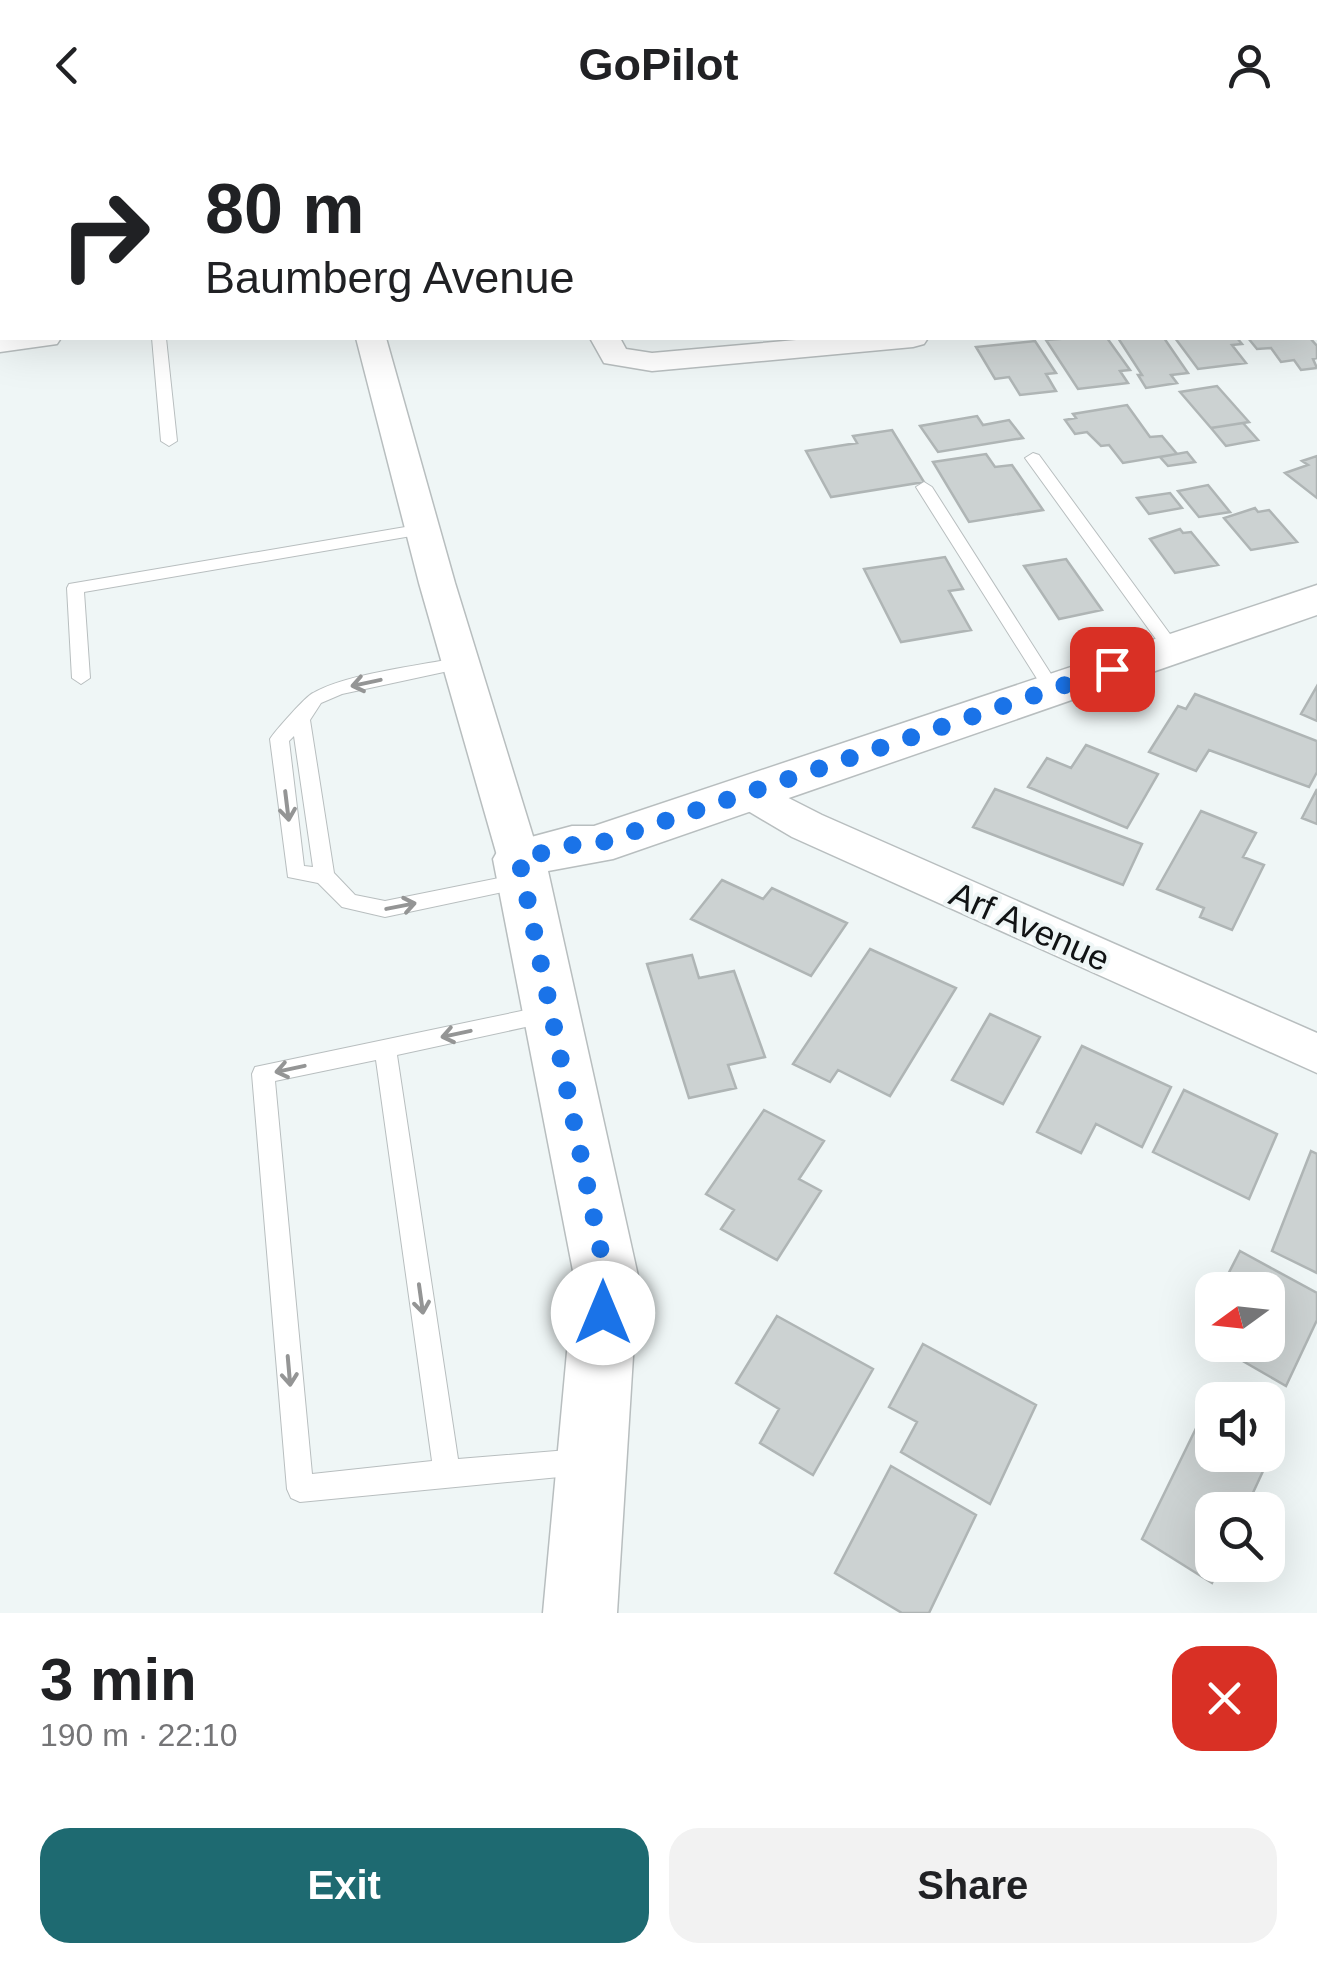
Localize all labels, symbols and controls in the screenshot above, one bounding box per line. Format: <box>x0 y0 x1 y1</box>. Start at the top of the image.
icon: back <box>40 38 95 93</box>
icon: person <box>1222 38 1277 93</box>
text: GoPilot <box>579 39 738 90</box>
icon: right <box>40 170 170 300</box>
text: 80 m <box>205 170 365 248</box>
text: Baumberg Avenue <box>205 252 574 303</box>
pin <box>1070 627 1155 712</box>
icon: arrive <box>1085 642 1140 697</box>
one-way arrow <box>350 675 382 693</box>
one-way arrow <box>278 789 297 821</box>
street label: Arf Avenue <box>944 873 1116 979</box>
one-way arrow <box>384 895 416 914</box>
one-way arrow <box>441 1026 473 1045</box>
one-way arrow <box>274 1060 306 1079</box>
position arrow <box>551 1261 655 1365</box>
north arrow <box>1195 1272 1285 1362</box>
map controls <box>1195 1272 1285 1582</box>
one-way arrow <box>413 1282 431 1314</box>
one-way arrow <box>280 1354 299 1386</box>
button: sound <box>1195 1382 1285 1472</box>
button: search <box>1195 1492 1285 1582</box>
text: 3 min <box>40 1646 197 1713</box>
button: close <box>1172 1646 1277 1751</box>
text: 190 m · 22:10 <box>40 1717 237 1753</box>
button: Exit <box>40 1828 649 1943</box>
button: Share <box>669 1828 1277 1943</box>

